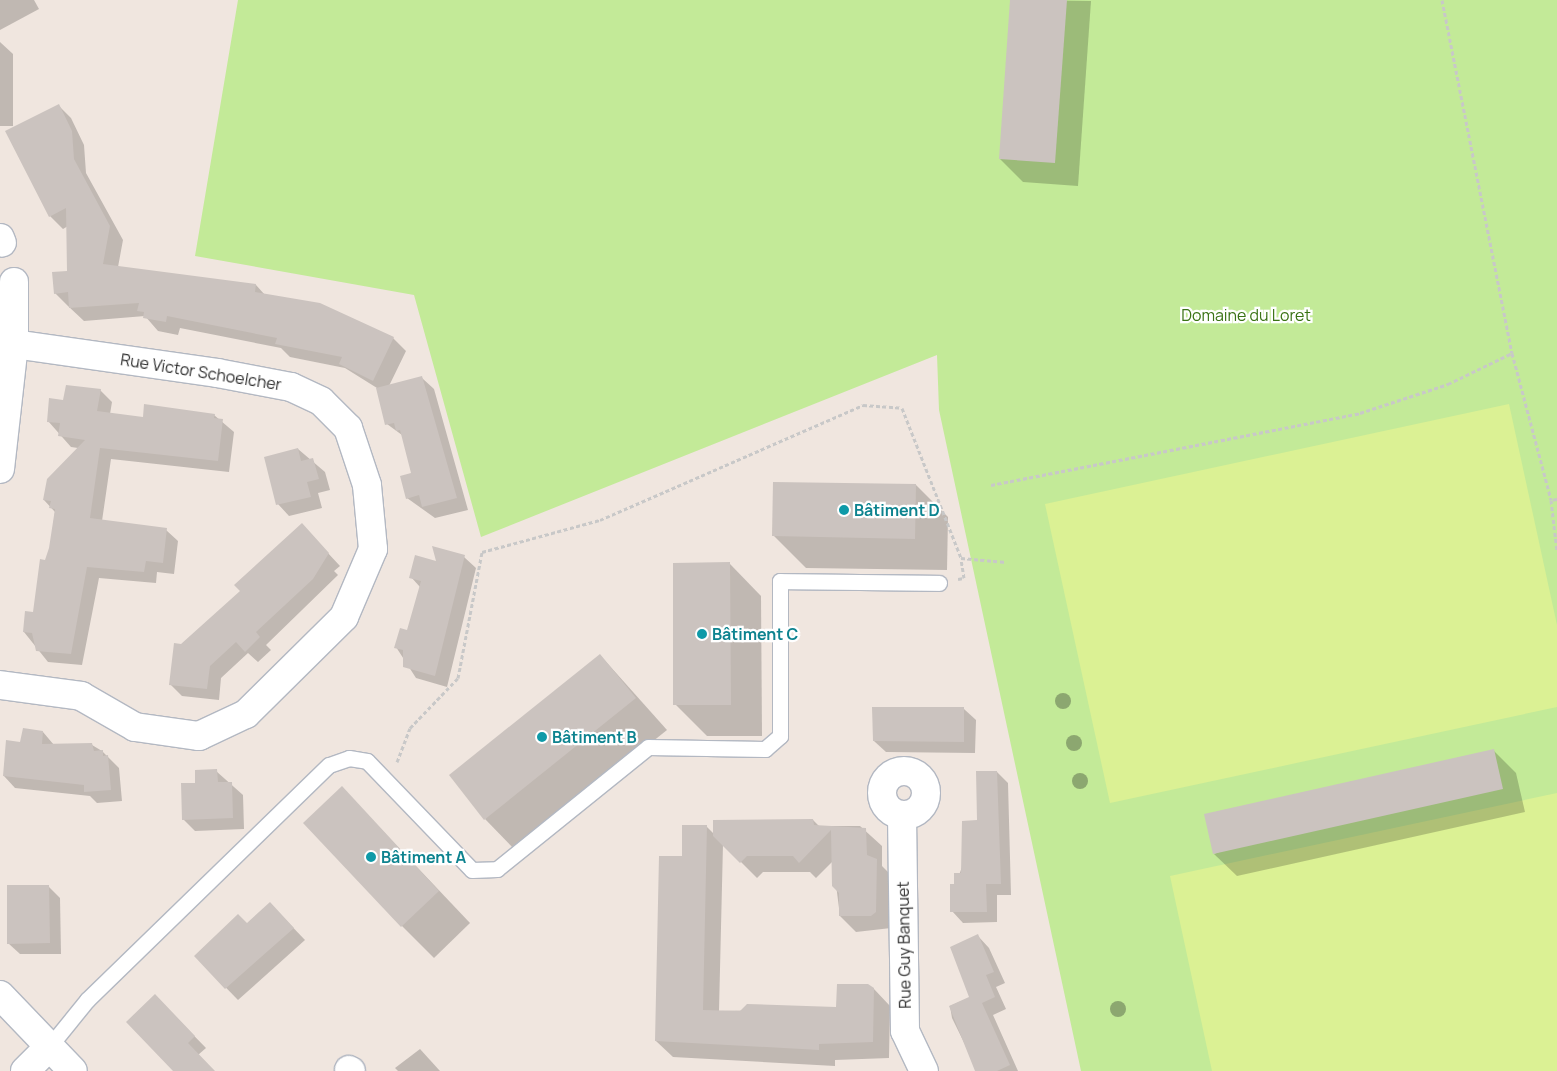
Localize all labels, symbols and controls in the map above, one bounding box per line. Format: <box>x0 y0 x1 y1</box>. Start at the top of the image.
park label: Domaine du Loret <box>1181 305 1311 325</box>
street label: Rue Victor Schoelcher <box>119 350 283 394</box>
place label: Bâtiment D <box>854 500 940 520</box>
marker: Bâtiment D <box>838 504 850 516</box>
place label: Bâtiment C <box>712 624 798 644</box>
marker: Bâtiment C <box>696 628 708 640</box>
place label: Bâtiment B <box>552 727 637 747</box>
marker: Bâtiment B <box>536 731 548 743</box>
place label: Bâtiment A <box>381 847 466 867</box>
marker: Bâtiment A <box>365 851 377 863</box>
street label: Rue Guy Banquet <box>893 881 915 1009</box>

